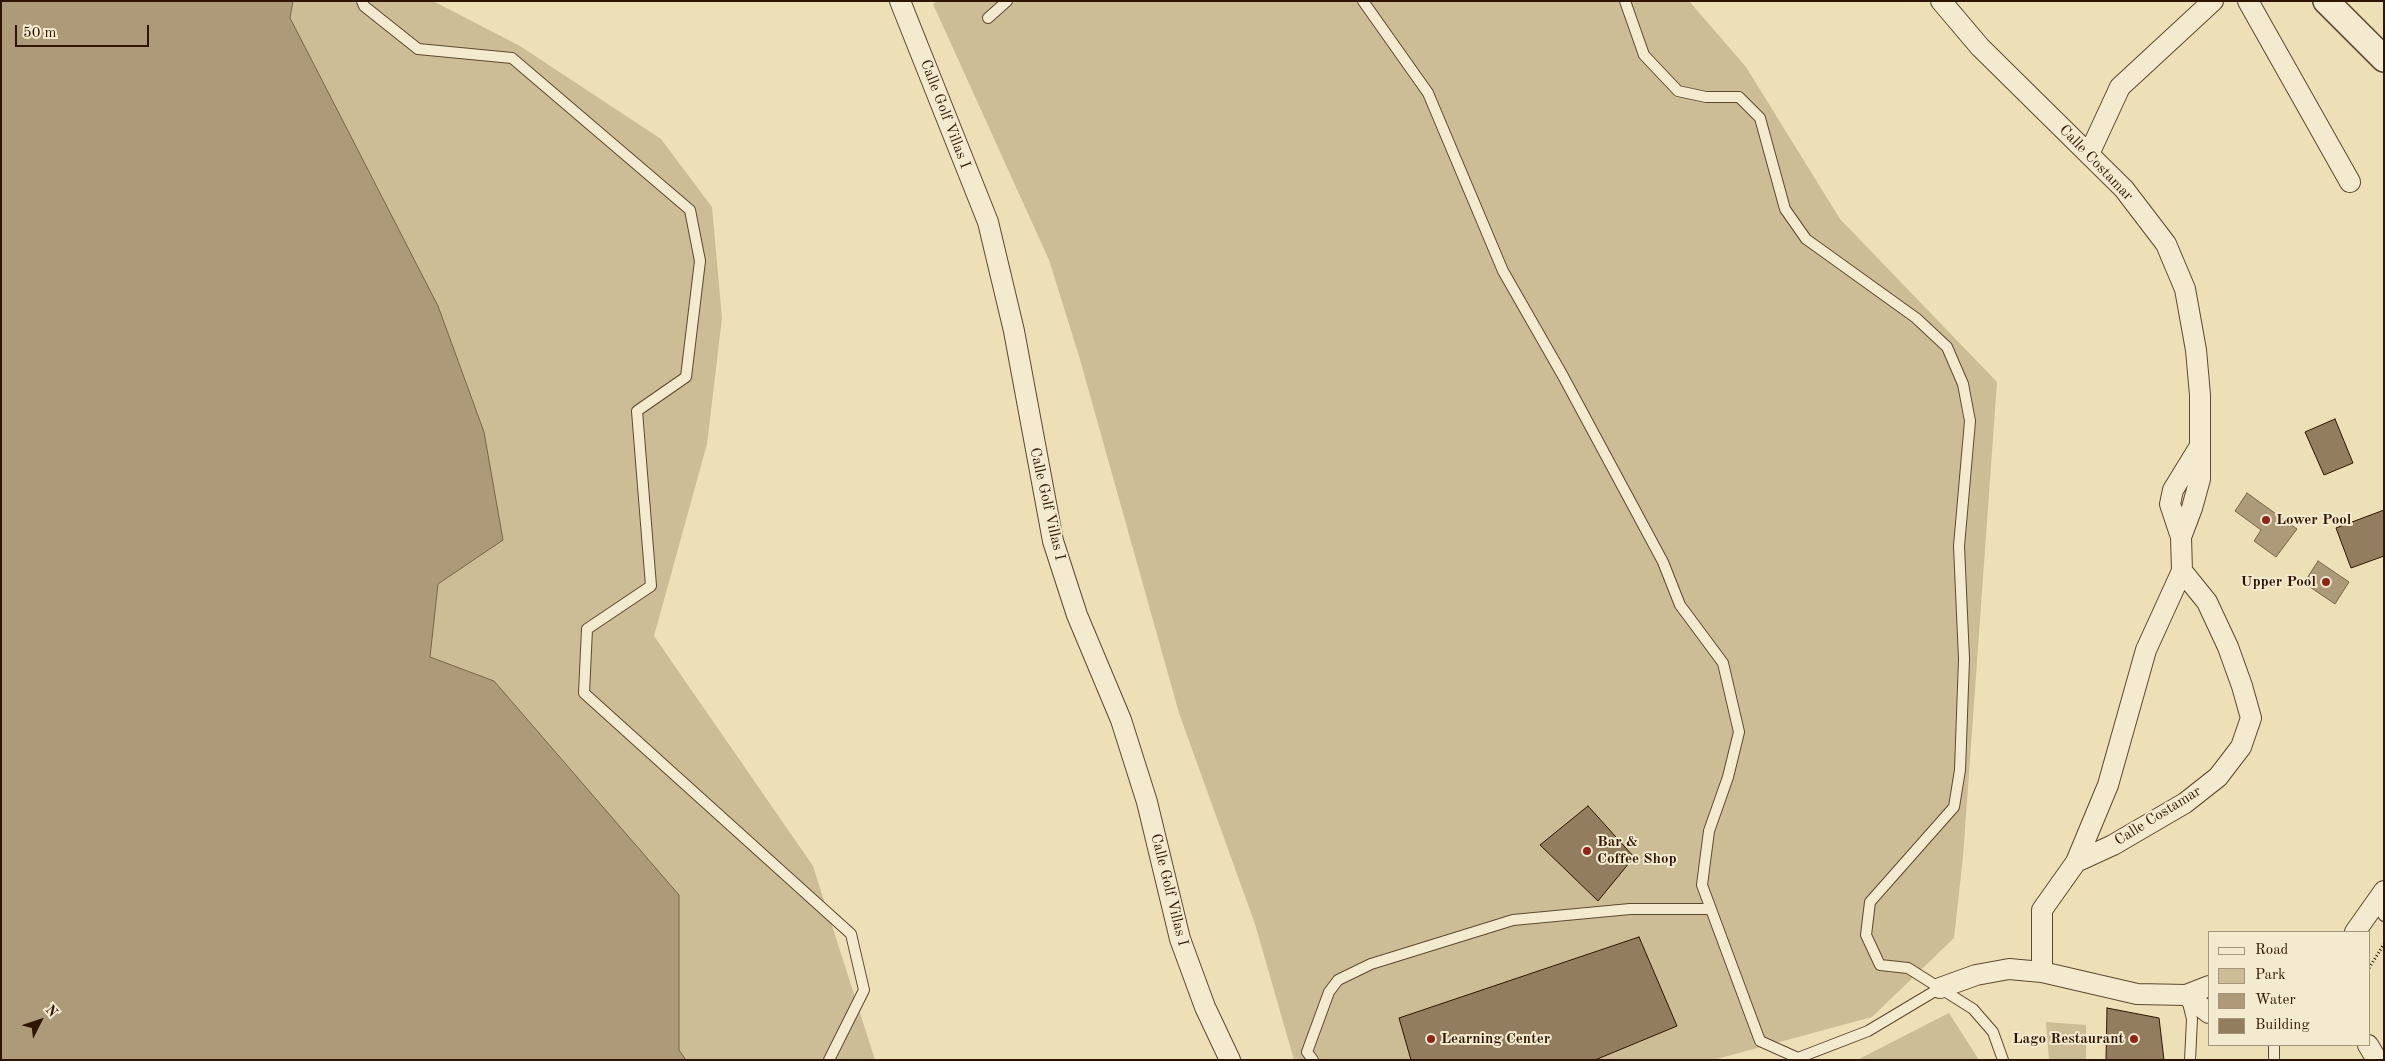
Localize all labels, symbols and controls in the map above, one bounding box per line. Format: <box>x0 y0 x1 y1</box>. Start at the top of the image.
scale bar <box>18 15 151 47</box>
text: 50 m <box>23 26 57 41</box>
street label: Calle Golf Villas I <box>916 57 974 171</box>
street label: Calle Costamar <box>2055 121 2137 205</box>
street label: Calle Golf Villas I <box>1025 446 1069 562</box>
place label: Lower Pool <box>2276 511 2351 529</box>
marker: Lower Pool <box>2260 514 2272 526</box>
place label: Upper Pool <box>2240 573 2316 591</box>
marker: Upper Pool <box>2320 576 2332 588</box>
street label: Calle Costamar <box>2111 782 2205 850</box>
street label: Calle Golf Villas I <box>1146 832 1192 948</box>
place label: Bar & Coffee Shop <box>1597 833 1677 868</box>
marker: Bar & Coffee Shop <box>1581 845 1593 857</box>
legend <box>2208 931 2370 1046</box>
text: Road <box>2255 943 2288 958</box>
text: Park <box>2255 968 2286 983</box>
text: Water <box>2255 993 2296 1008</box>
north arrow <box>15 996 65 1046</box>
text: N <box>43 1003 60 1020</box>
text: Building <box>2255 1018 2310 1033</box>
place label: Learning Center <box>1441 1030 1550 1048</box>
place label: Lago Restaurant <box>2013 1030 2124 1048</box>
marker: Learning Center <box>1425 1033 1437 1045</box>
marker: Lago Restaurant <box>2128 1033 2140 1045</box>

